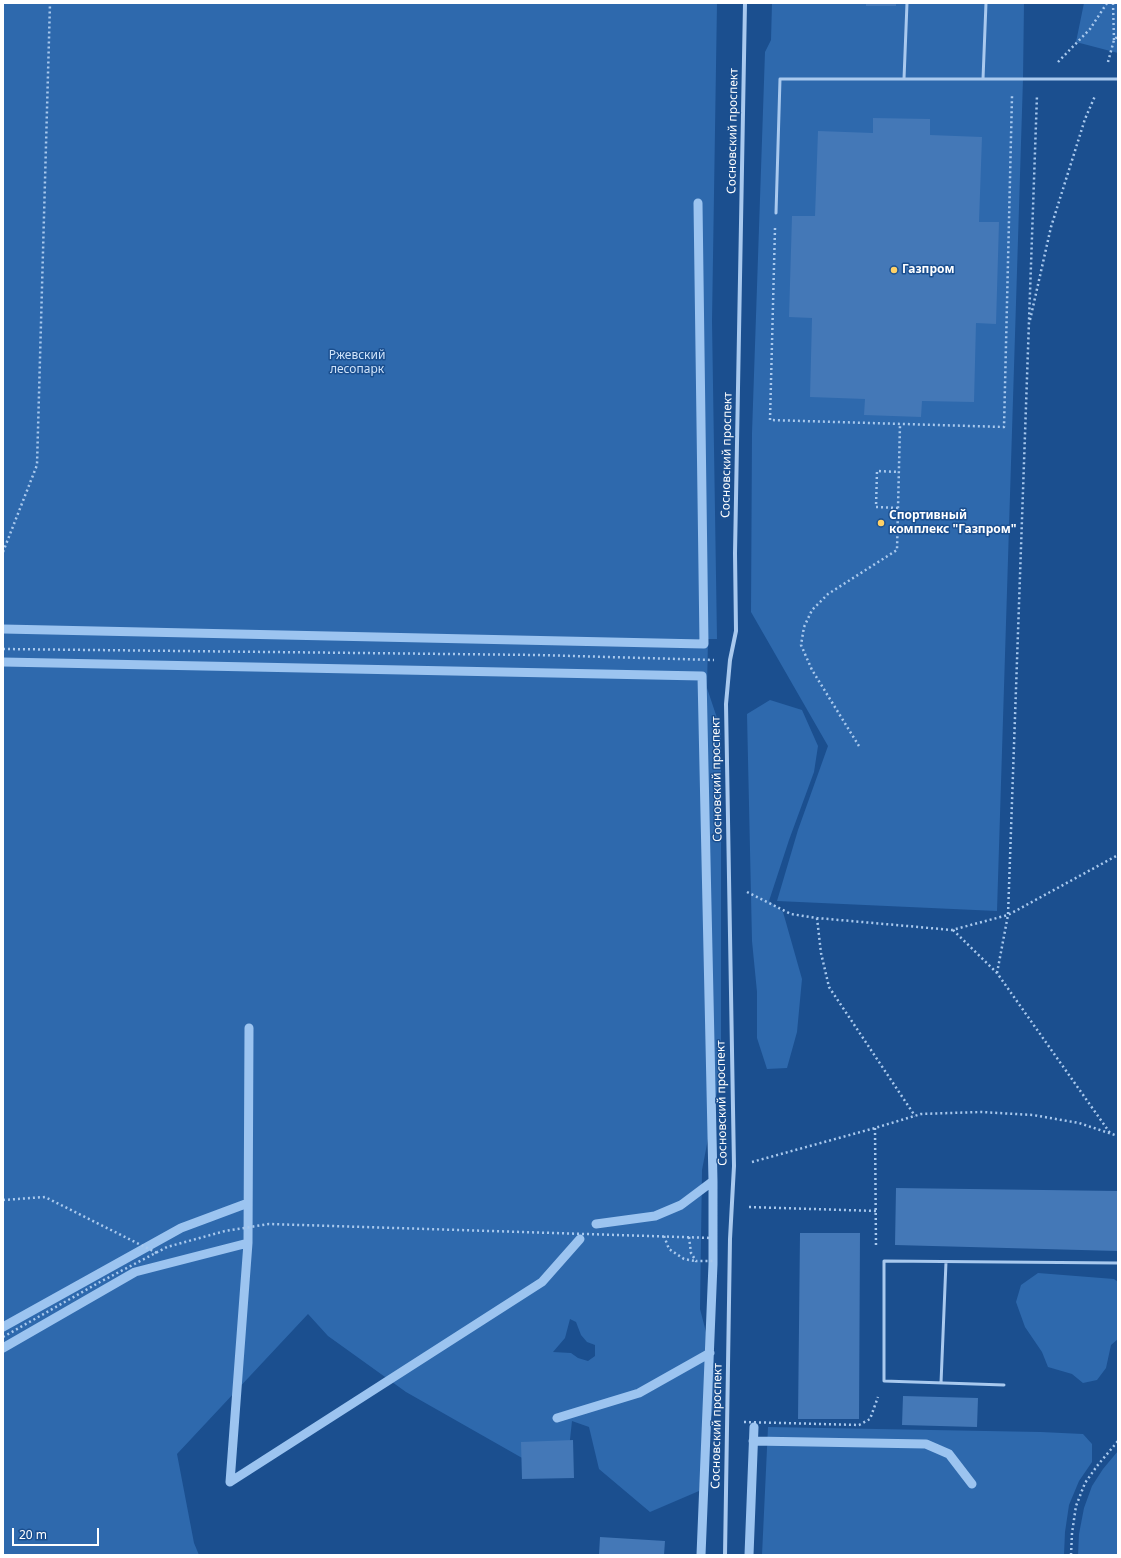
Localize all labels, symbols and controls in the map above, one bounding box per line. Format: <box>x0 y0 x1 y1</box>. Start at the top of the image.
street label: Сосновский проспект <box>725 68 741 194</box>
place label: Газпром <box>902 263 955 277</box>
marker: Газпром <box>889 265 899 275</box>
park label: Ржевский лесопарк <box>329 349 385 377</box>
street label: Сосновский проспект <box>719 392 735 518</box>
place label: Cпортивный комплекс "Газпром" <box>889 509 1017 537</box>
marker: Cпортивный комплекс "Газпром" <box>876 518 886 528</box>
street label: Сосновский проспект <box>709 716 725 842</box>
street label: Сосновский проспект <box>714 1040 730 1166</box>
street label: Сосновский проспект <box>709 1363 725 1489</box>
scale bar <box>14 1520 101 1546</box>
text: 20 m <box>19 1526 47 1543</box>

